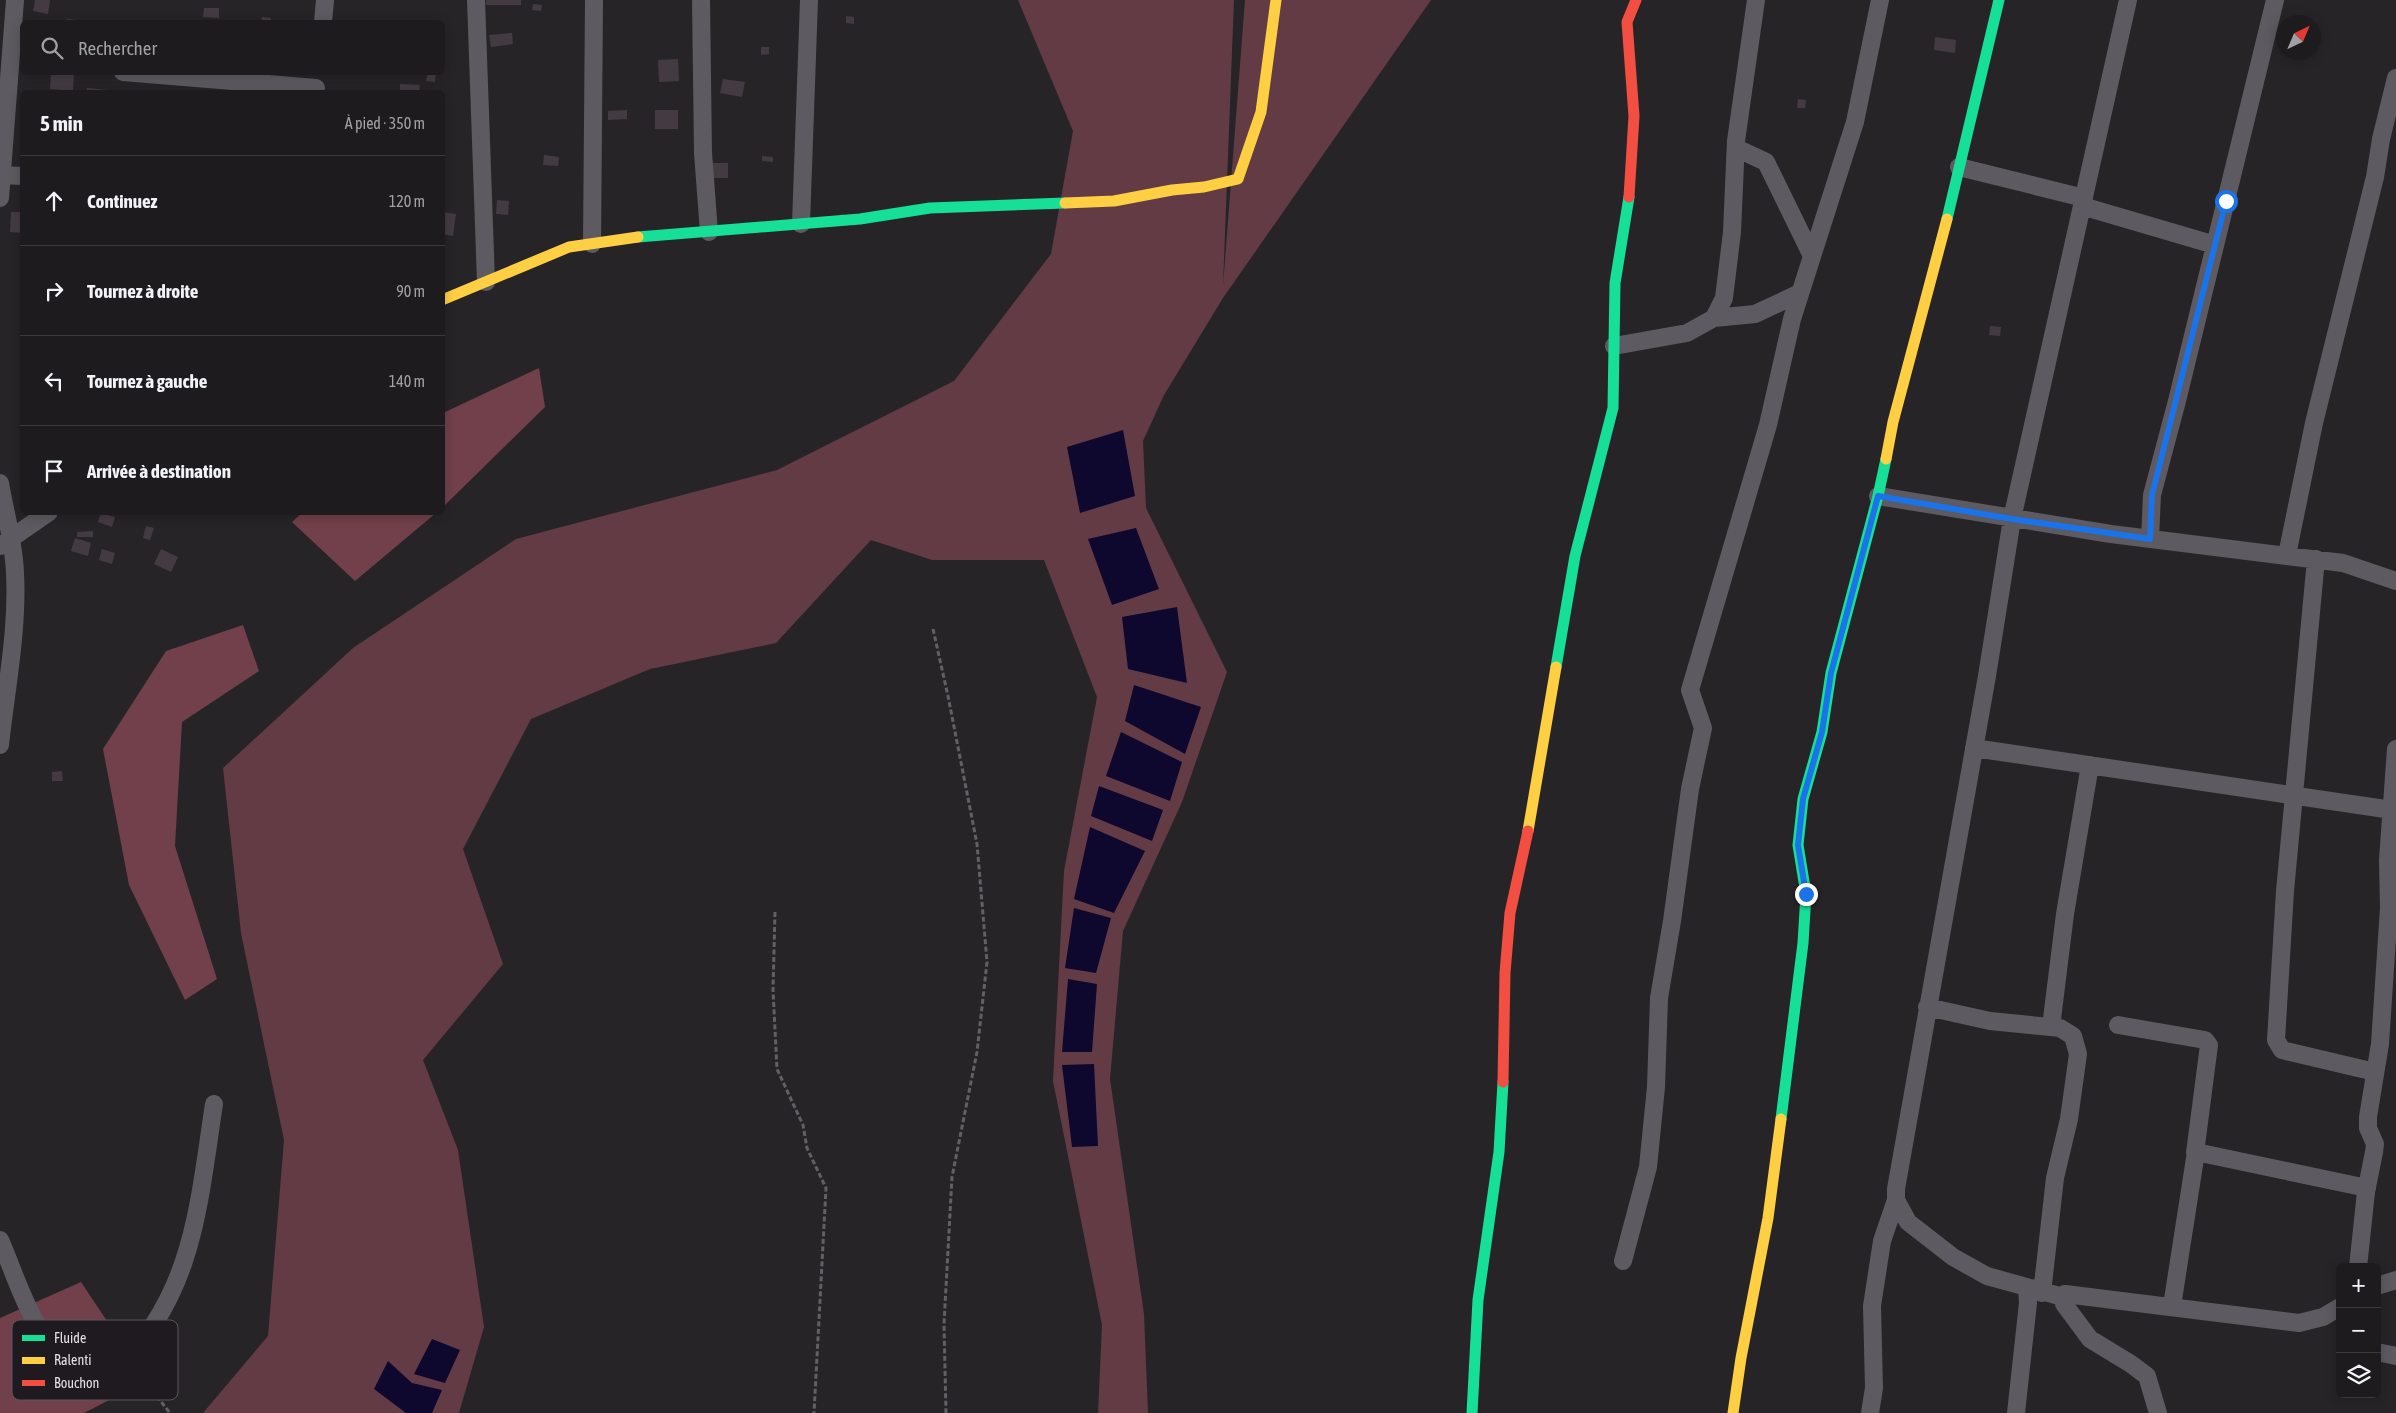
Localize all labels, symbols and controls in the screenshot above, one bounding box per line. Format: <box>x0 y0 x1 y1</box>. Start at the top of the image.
north arrow <box>2276 15 2321 60</box>
search box <box>20 20 445 75</box>
icon: search <box>38 34 66 62</box>
text: Rechercher <box>78 37 157 59</box>
text: 5 min <box>40 111 83 135</box>
text: À pied · 350 m <box>345 114 425 132</box>
icon: ahead <box>40 187 68 215</box>
text: Continuez <box>87 190 157 212</box>
route start <box>2215 190 2238 213</box>
text: 120 m <box>389 192 425 210</box>
icon: right <box>40 277 68 305</box>
text: Tournez à droite <box>87 280 198 302</box>
text: 90 m <box>396 282 425 300</box>
icon: left <box>40 367 68 395</box>
text: Tournez à gauche <box>87 370 207 392</box>
text: 140 m <box>389 372 425 390</box>
icon: arrive <box>40 457 68 485</box>
text: Arrivée à destination <box>87 460 231 482</box>
route end <box>1795 883 1818 906</box>
map controls <box>2336 1263 2381 1398</box>
button: + <box>2336 1263 2381 1308</box>
button: − <box>2336 1308 2381 1353</box>
legend <box>12 1320 178 1400</box>
text: Fluide <box>54 1330 86 1346</box>
text: Ralenti <box>54 1352 91 1368</box>
button: layers <box>2336 1353 2381 1398</box>
text: Bouchon <box>54 1375 99 1391</box>

